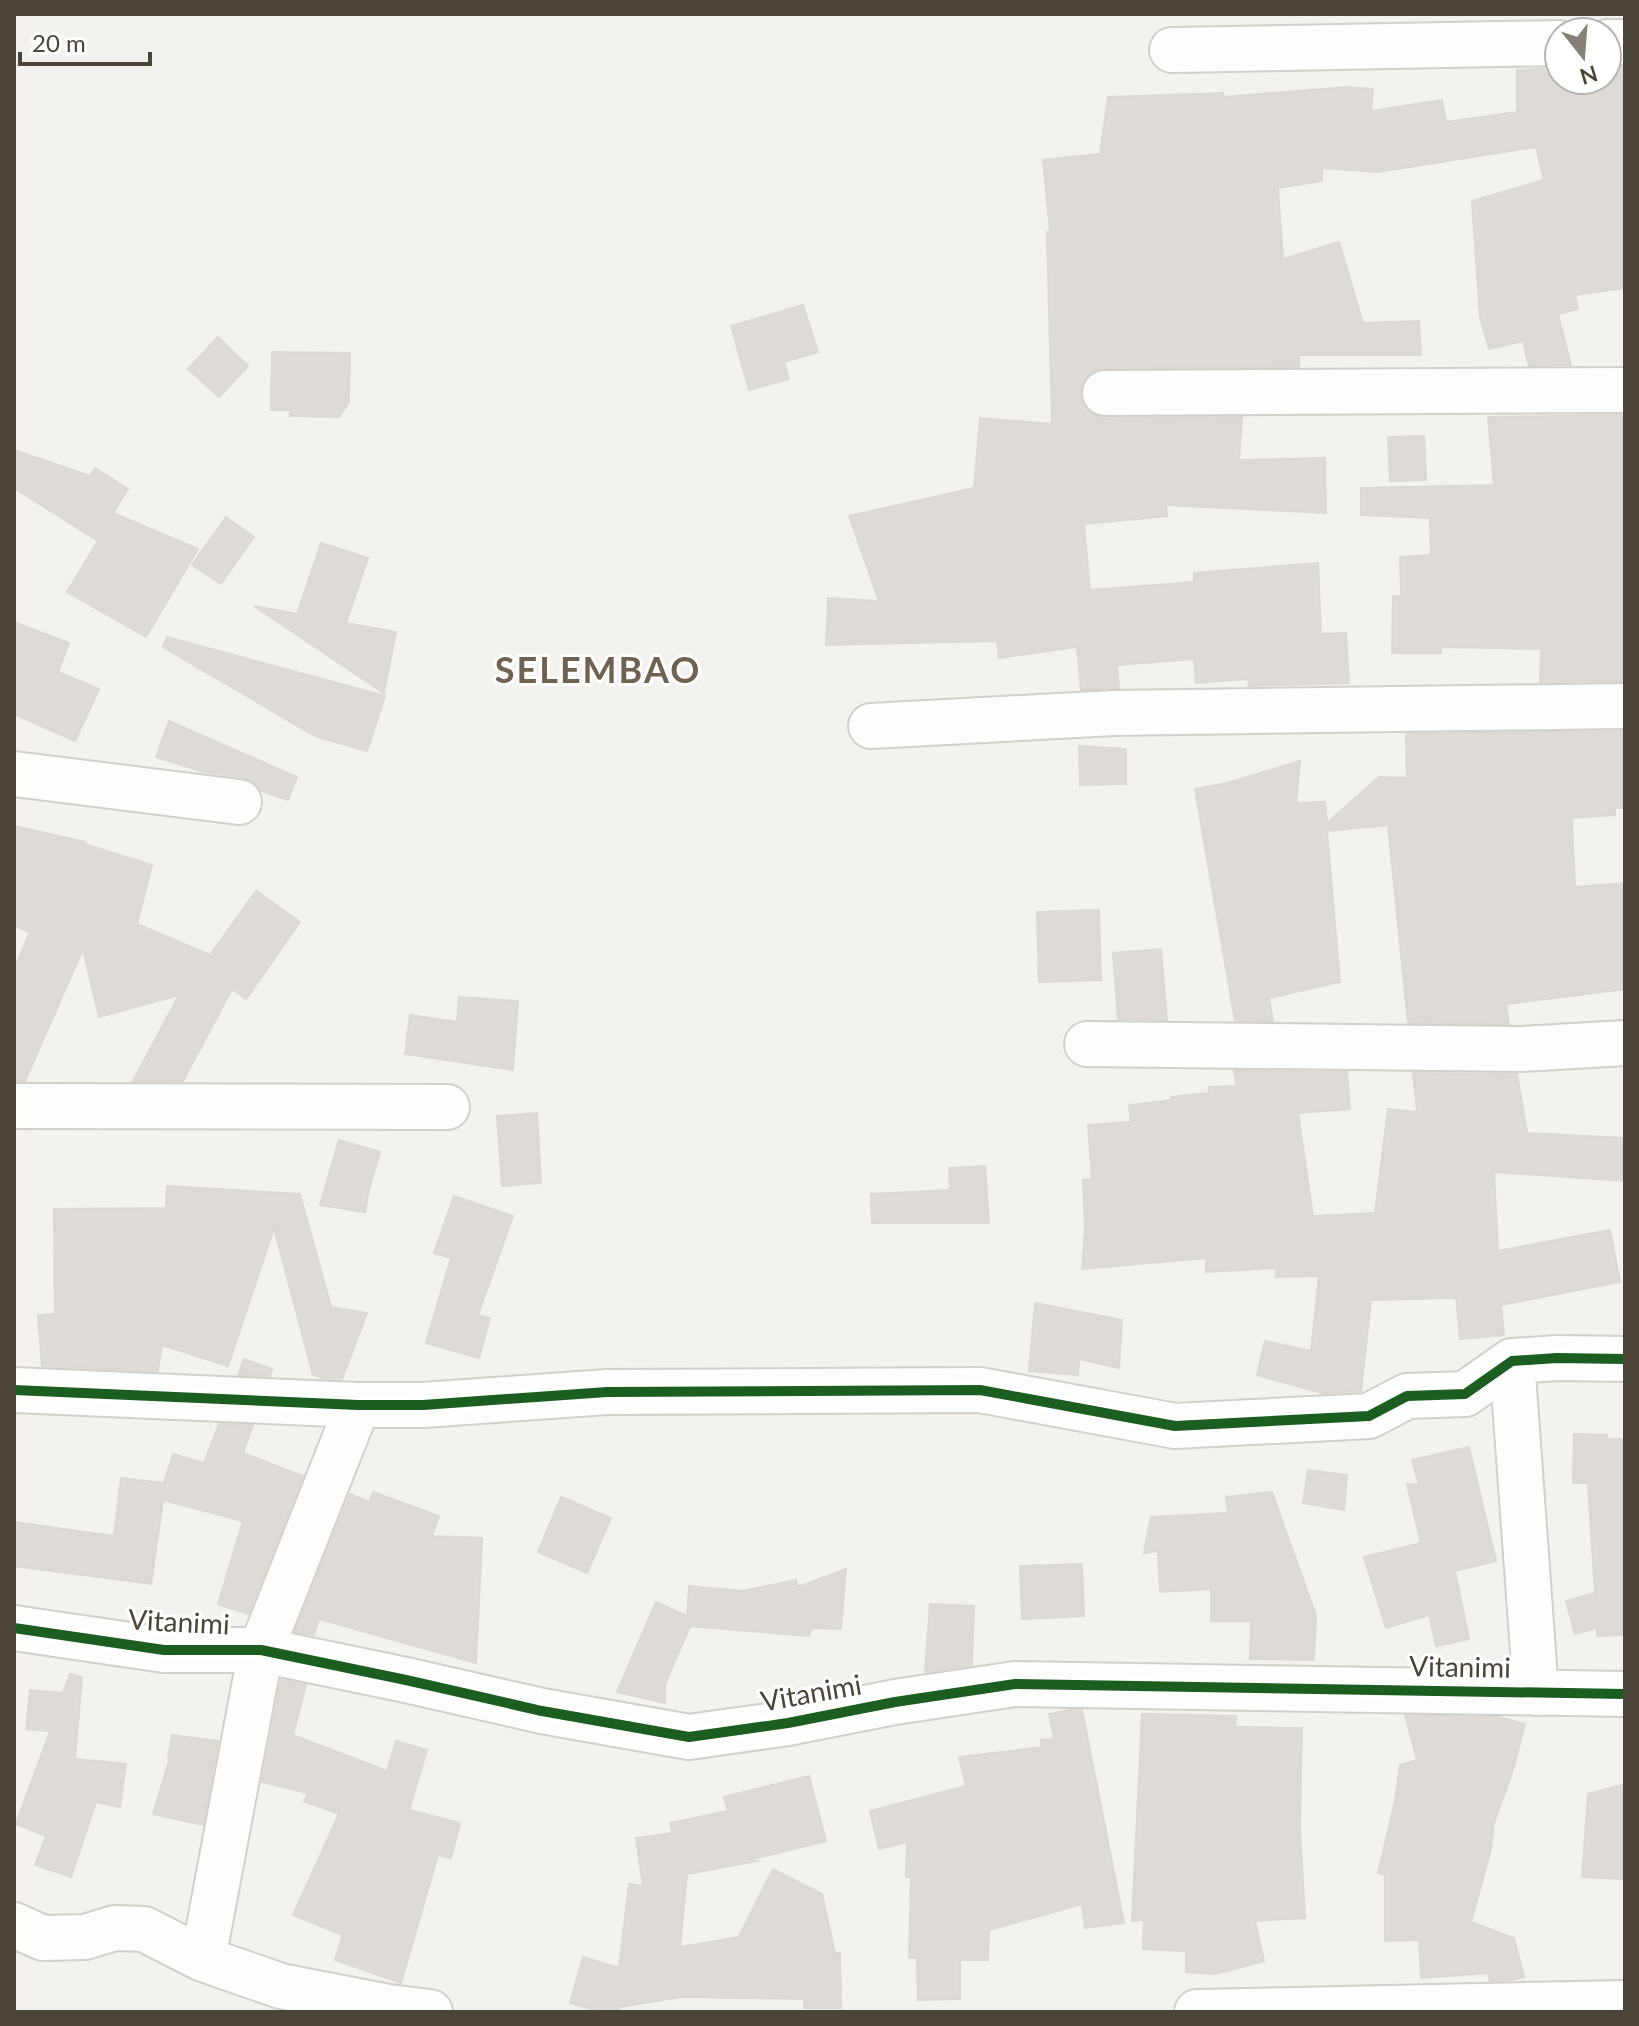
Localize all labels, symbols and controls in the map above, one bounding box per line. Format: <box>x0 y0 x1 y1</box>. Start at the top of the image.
scale bar <box>20 16 150 66</box>
north arrow <box>1543 16 1623 96</box>
text: 20 m <box>32 28 86 57</box>
text: N <box>1577 60 1601 91</box>
district label: SELEMBAO <box>495 647 701 691</box>
street label: Vitanimi <box>127 1601 231 1641</box>
street label: Vitanimi <box>1409 1648 1511 1684</box>
street label: Vitanimi <box>758 1666 864 1718</box>

